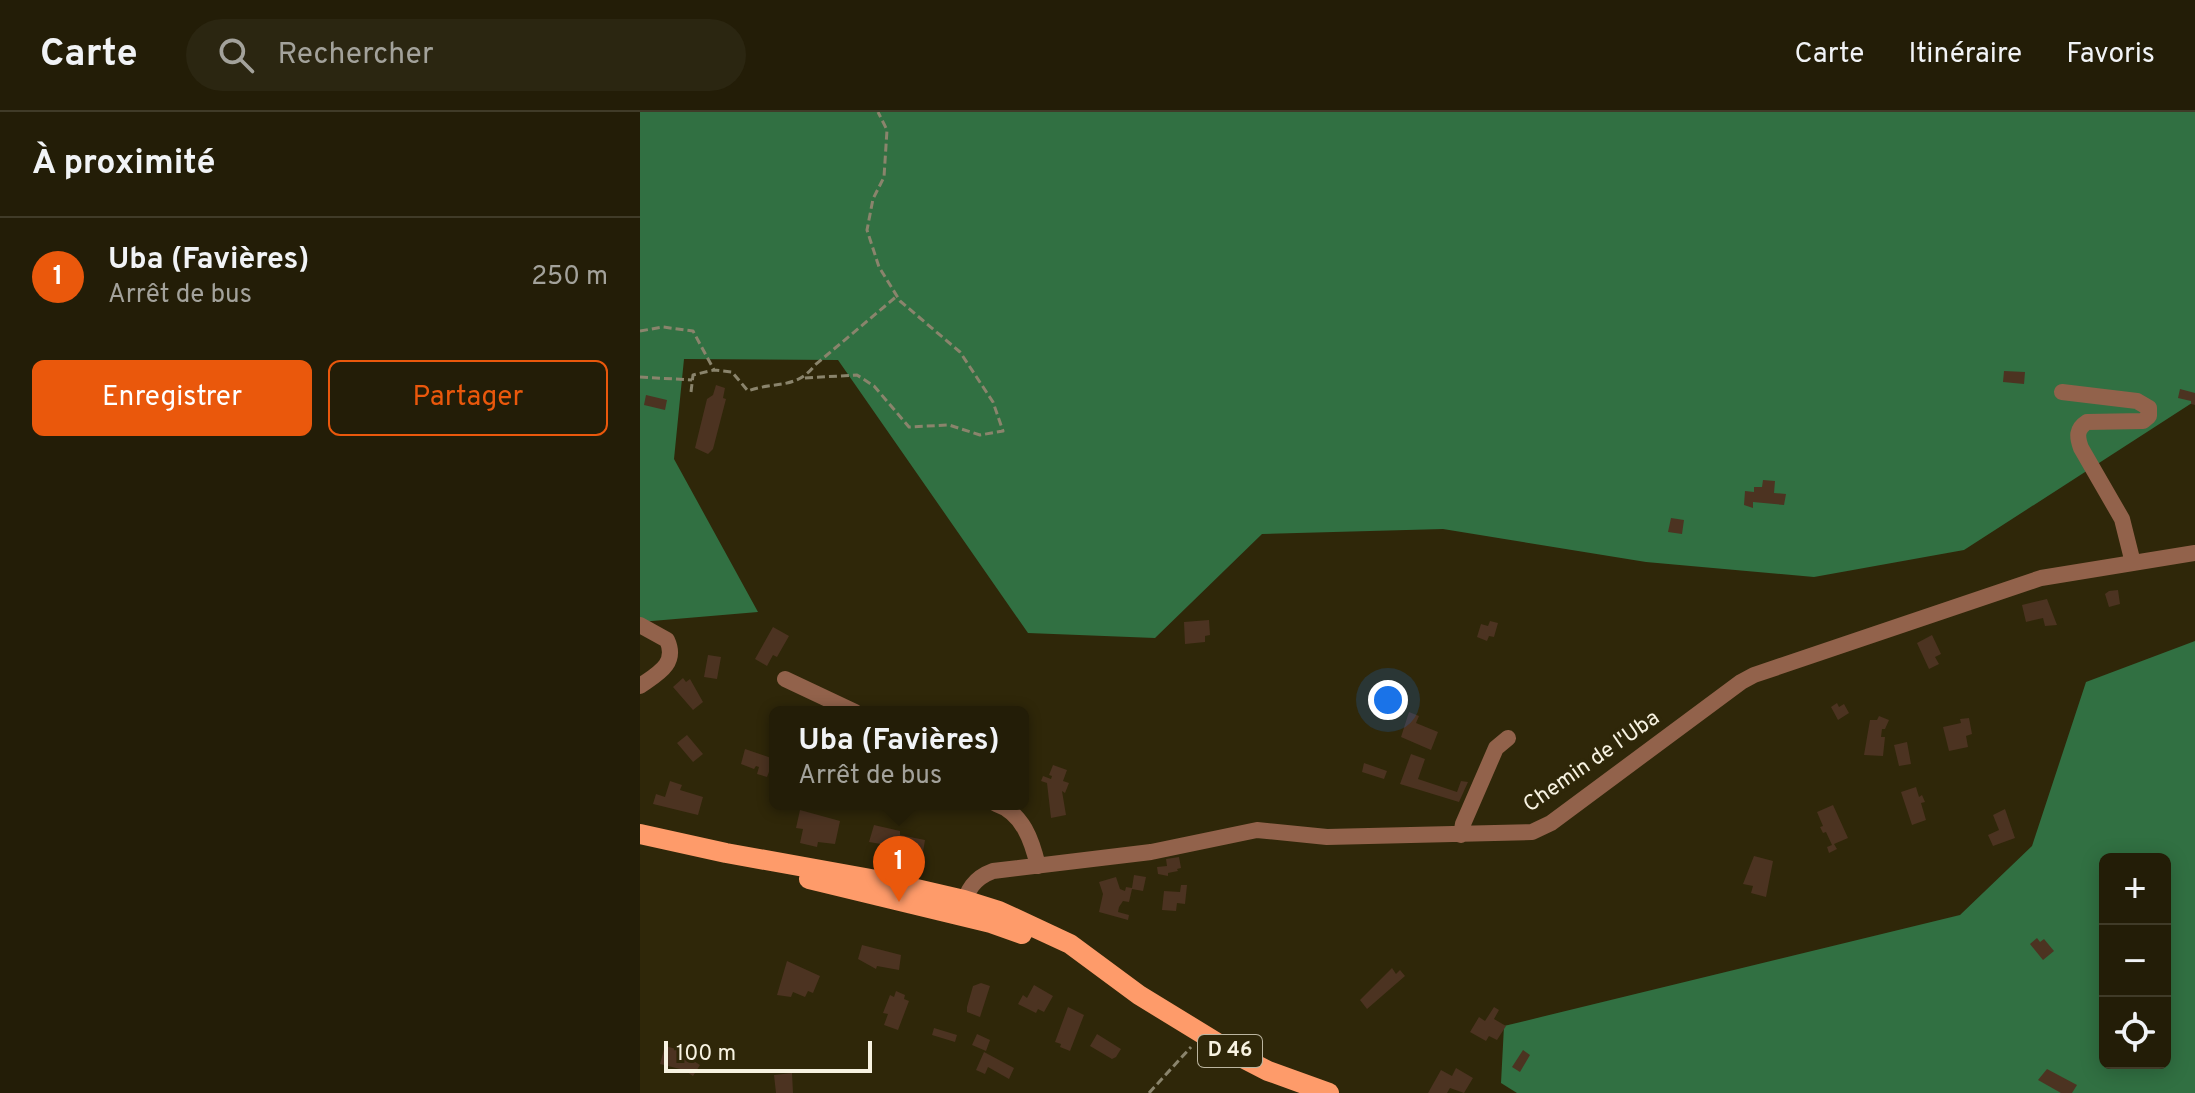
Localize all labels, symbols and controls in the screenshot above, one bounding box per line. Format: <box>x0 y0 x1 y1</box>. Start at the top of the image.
search box <box>186 19 746 91</box>
text: Carte <box>40 31 138 80</box>
icon: search <box>214 33 258 77</box>
text: Rechercher <box>278 37 434 74</box>
text: Carte <box>1795 37 1864 73</box>
text: Itinéraire <box>1908 37 2022 73</box>
text: Favoris <box>2066 37 2155 73</box>
text: À proximité <box>32 143 215 186</box>
text: Uba (Favières) <box>108 242 309 279</box>
text: 1 <box>53 261 63 294</box>
text: 250 m <box>531 261 608 294</box>
text: Arrêt de bus <box>108 279 252 312</box>
button: Enregistrer <box>32 360 312 436</box>
button: Partager <box>328 360 608 436</box>
your location <box>1368 680 1408 720</box>
street label: Chemin de l'Uba <box>1519 705 1665 819</box>
popup <box>769 706 1029 810</box>
text: Uba (Favières) <box>798 723 1000 760</box>
text: Arrêt de bus <box>798 760 942 793</box>
pin: 1 <box>873 836 925 902</box>
map controls <box>2099 853 2171 1069</box>
button: + <box>2099 853 2171 925</box>
button: − <box>2099 925 2171 997</box>
button: locate <box>2099 997 2171 1069</box>
road number: D 46 <box>1198 1035 1262 1067</box>
scale bar <box>664 1037 872 1073</box>
text: 100 m <box>676 1041 736 1068</box>

